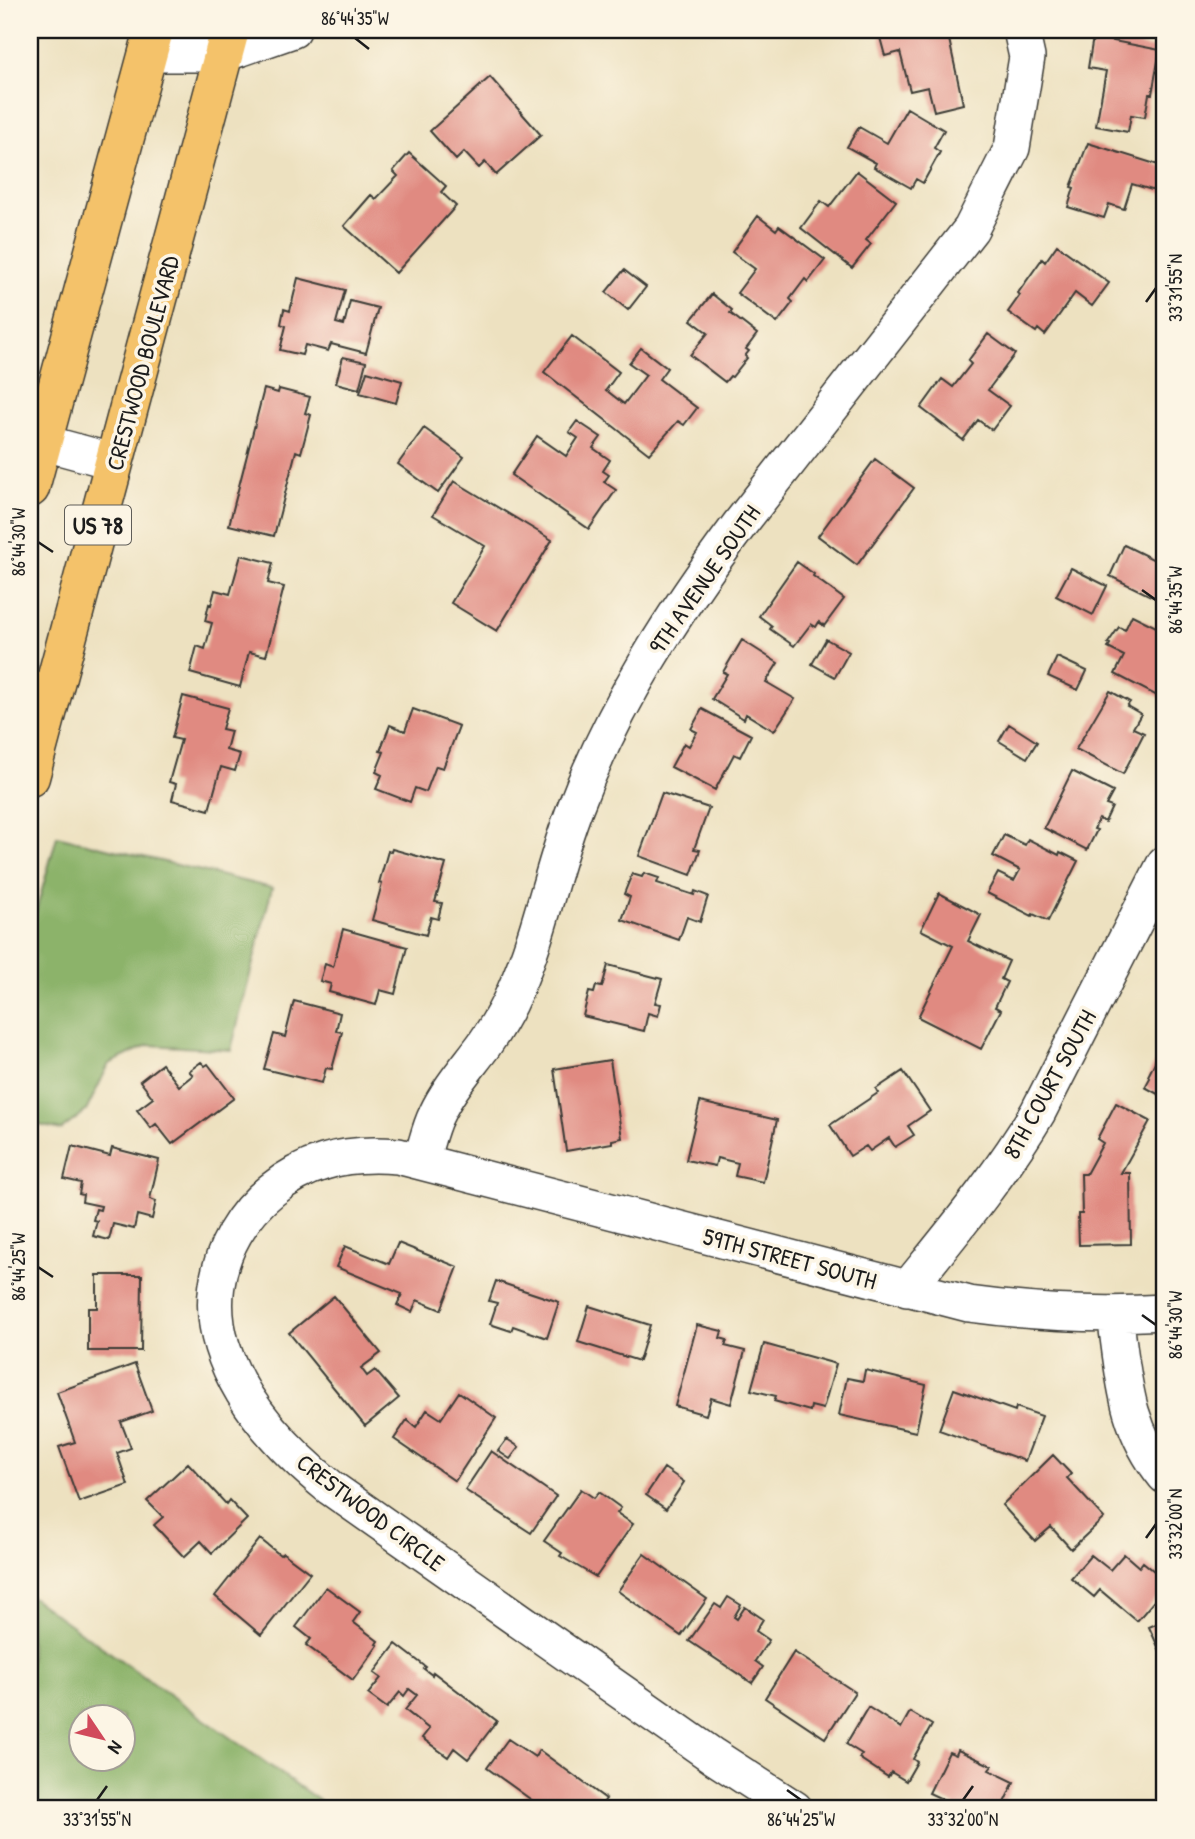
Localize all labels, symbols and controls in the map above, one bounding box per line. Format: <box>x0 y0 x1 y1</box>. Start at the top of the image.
text: 86°44'35"W <box>321 6 389 31</box>
street label: CRESTWOOD BOULEVARD <box>98 252 186 474</box>
text: 33°31'55"N <box>1163 254 1188 322</box>
street label: 9TH AVENUE SOUTH <box>641 498 767 660</box>
road number: US 78 <box>65 505 131 544</box>
text: 86°44'30"W <box>6 508 31 576</box>
text: 86°44'35"W <box>1163 566 1188 634</box>
street label: 8TH COURT SOUTH <box>995 1004 1103 1164</box>
street label: 59TH STREET SOUTH <box>700 1219 880 1297</box>
text: 86°44'25"W <box>6 1233 31 1301</box>
text: 86°44'30"W <box>1163 1291 1188 1359</box>
street label: CRESTWOOD CIRCLE <box>290 1446 452 1578</box>
text: 33°32'00"N <box>1163 1489 1188 1559</box>
north arrow <box>66 1702 136 1772</box>
text: N <box>102 1736 129 1759</box>
text: 33°31'55"N <box>63 1807 131 1832</box>
text: 86°44'25"W <box>767 1807 835 1832</box>
text: 33°32'00"N <box>928 1807 998 1832</box>

